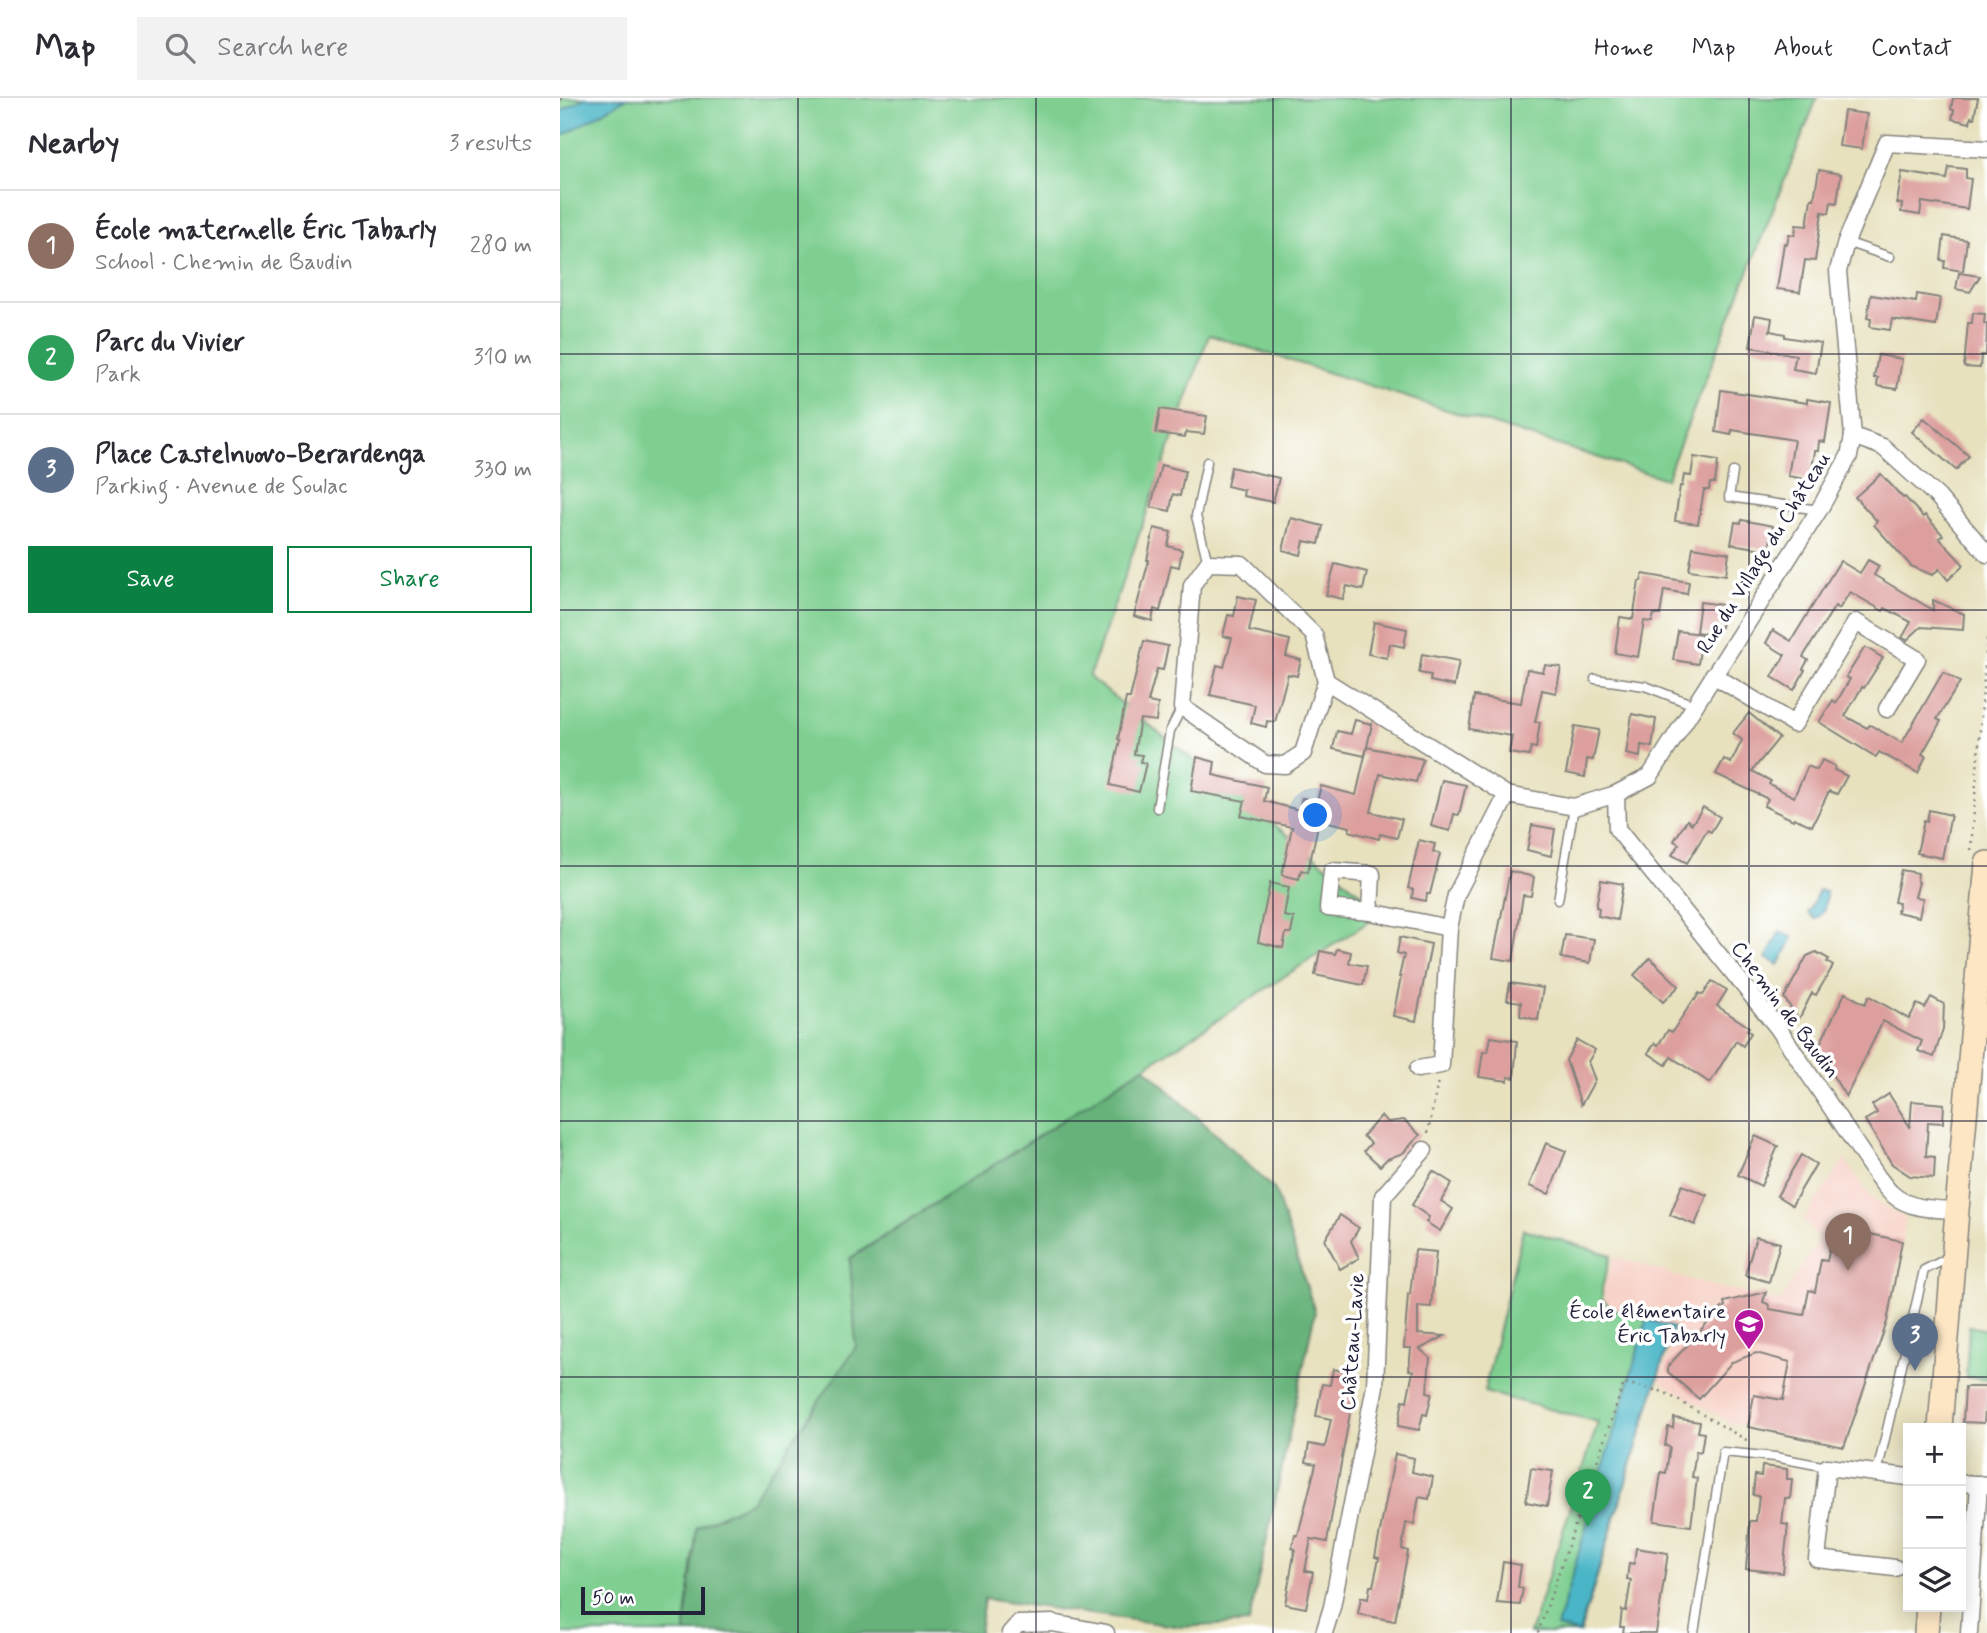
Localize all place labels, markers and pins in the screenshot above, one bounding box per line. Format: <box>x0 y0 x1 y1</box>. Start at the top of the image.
pin: 1 <box>1825 1213 1871 1271</box>
place label: École élémentaire Éric Tabarly <box>1569 1298 1726 1350</box>
school or university icon: École élémentaire Éric Tabarly <box>1732 1307 1766 1351</box>
pin: 3 <box>1892 1313 1938 1371</box>
pin: 2 <box>1565 1469 1611 1527</box>

